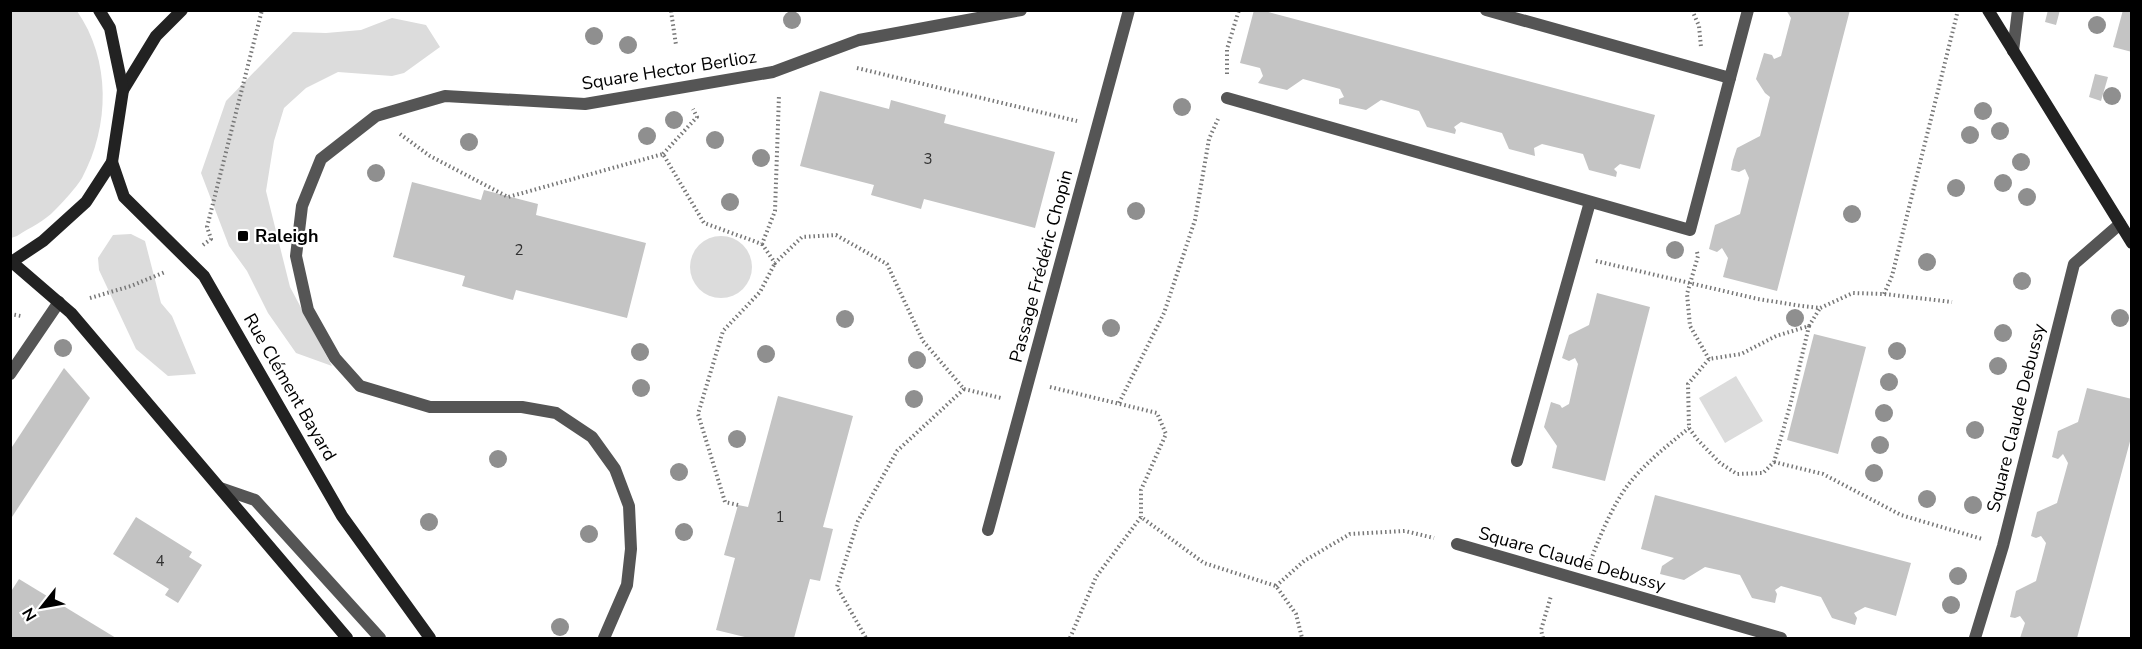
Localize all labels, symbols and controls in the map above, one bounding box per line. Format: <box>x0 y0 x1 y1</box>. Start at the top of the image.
street label: Square Hector Berlioz <box>580 44 758 96</box>
house number: 3 <box>923 149 933 169</box>
street label: Passage Frédéric Chopin <box>1004 167 1078 365</box>
place label: Raleigh <box>255 224 319 248</box>
marker: Raleigh <box>236 229 250 243</box>
house number: 2 <box>514 240 524 260</box>
street label: Rue Clément Bayard <box>238 309 342 465</box>
street label: Square Claude Debussy <box>1981 321 2051 515</box>
house number: 1 <box>775 507 785 527</box>
street label: Square Claude Debussy <box>1476 521 1669 597</box>
house number: 4 <box>155 551 165 571</box>
north arrow <box>12 577 72 637</box>
text: N <box>17 603 43 625</box>

